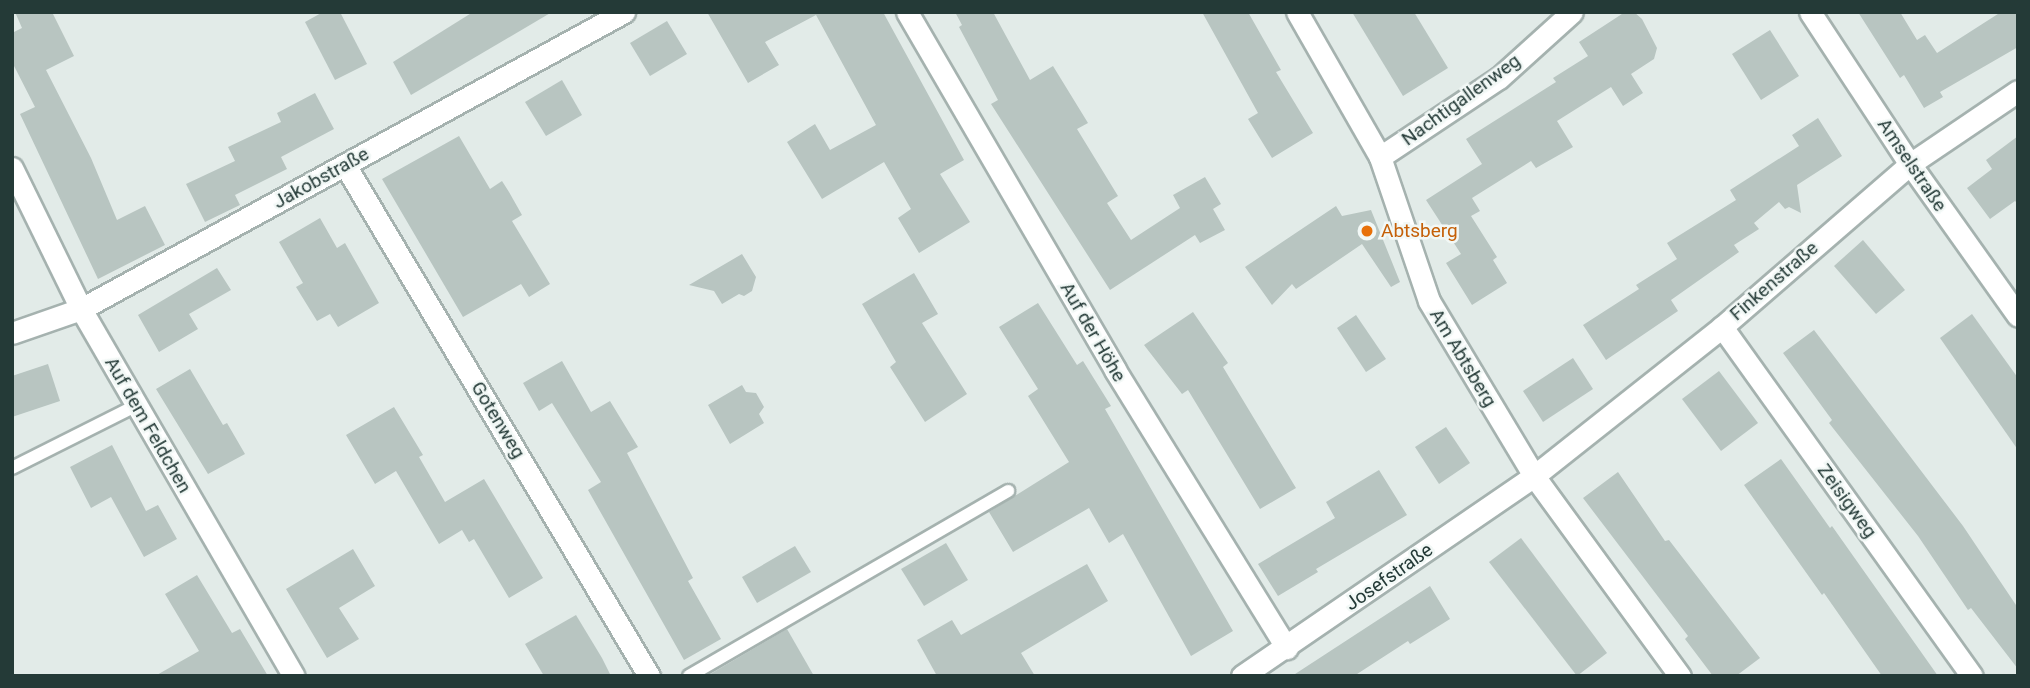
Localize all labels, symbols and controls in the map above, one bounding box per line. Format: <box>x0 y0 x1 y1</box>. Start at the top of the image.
street label: Nachtigallenweg <box>1397 49 1525 151</box>
street label: Amselstraße <box>1873 114 1951 216</box>
street label: Jakobstraße <box>269 142 373 214</box>
place label: Abtsberg <box>1381 220 1458 242</box>
marker: Abtsberg <box>1359 223 1375 239</box>
street label: Finkenstraße <box>1725 237 1823 325</box>
street label: Auf der Höhe <box>1055 278 1131 386</box>
street label: Am Abtsberg <box>1425 305 1501 411</box>
street label: Auf dem Feldchen <box>100 353 196 497</box>
street label: Gotenweg <box>466 377 530 463</box>
street label: Zeisigweg <box>1813 460 1881 542</box>
street label: Josefstraße <box>1341 539 1437 615</box>

